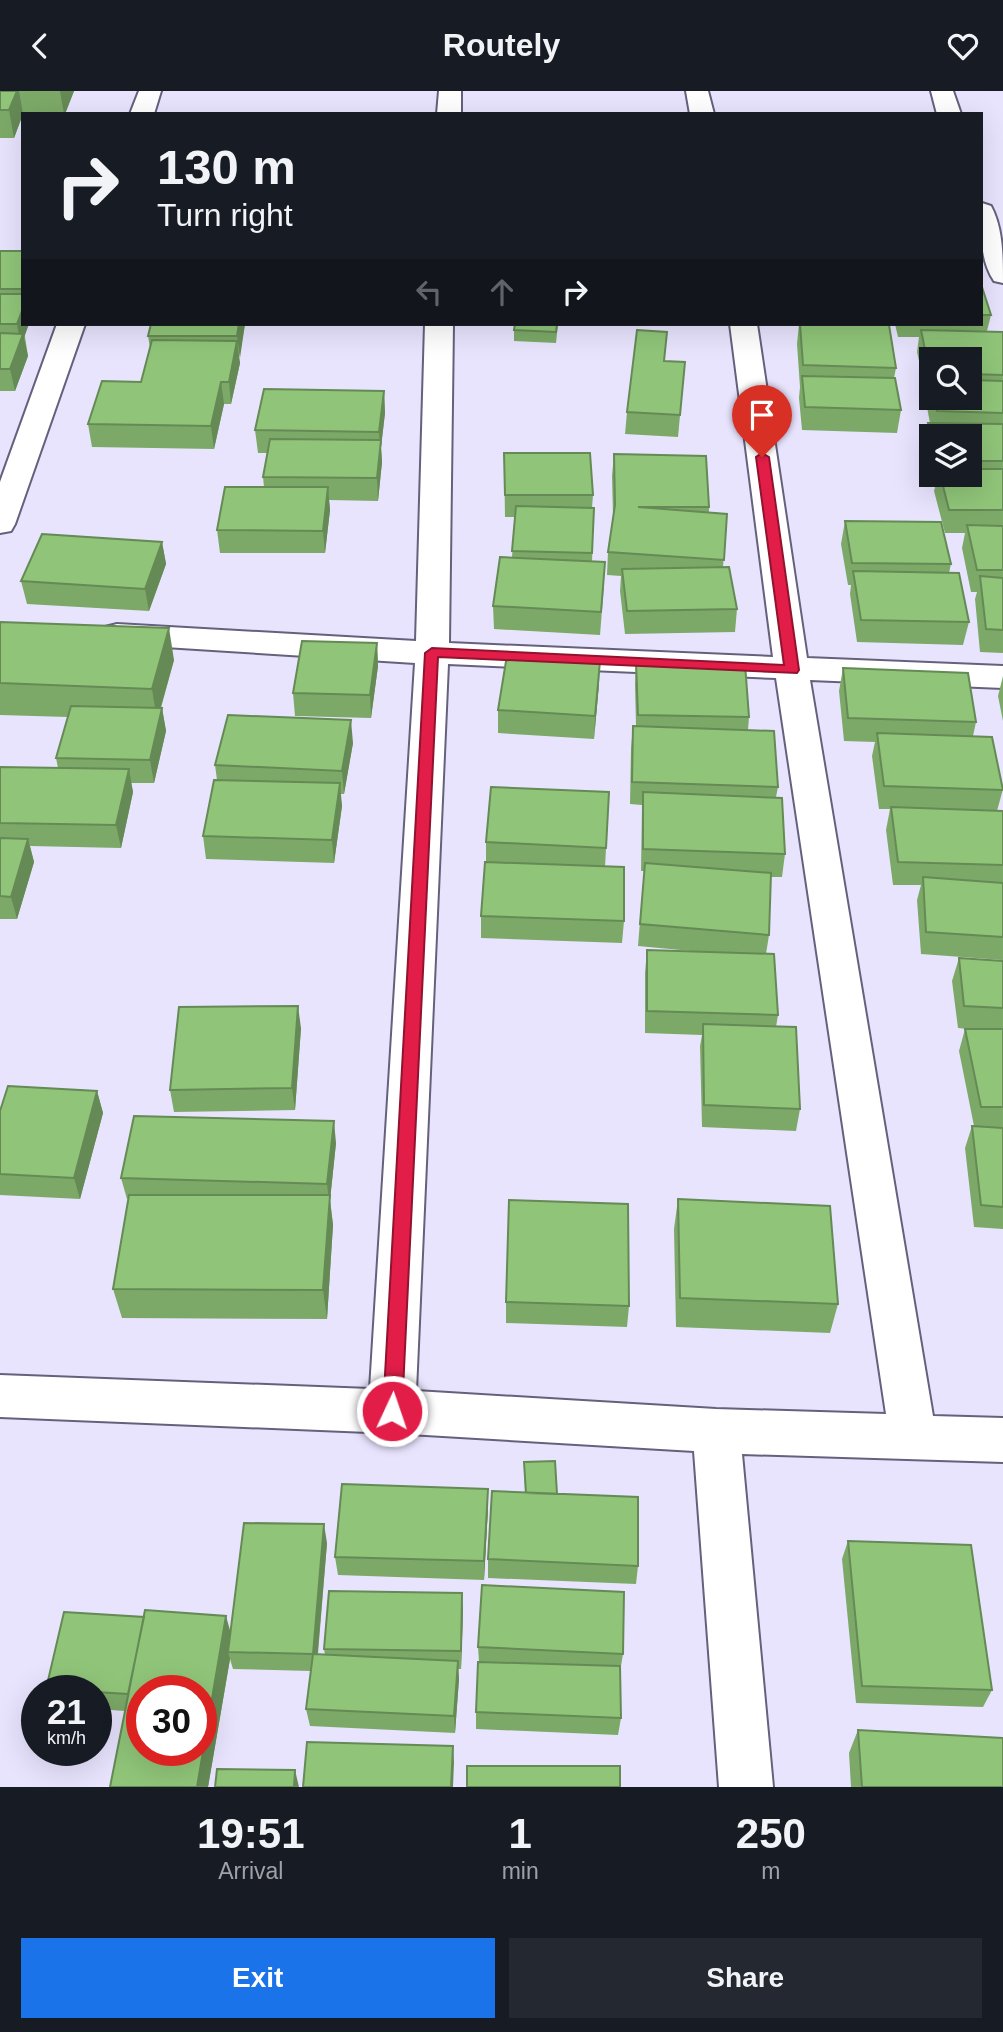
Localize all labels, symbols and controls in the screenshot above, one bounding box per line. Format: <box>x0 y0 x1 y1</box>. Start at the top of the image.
icon: back <box>21 27 59 65</box>
text: Routely <box>443 27 560 63</box>
icon: heart <box>944 27 982 65</box>
icon: right <box>42 140 133 231</box>
text: 130 m <box>157 140 296 194</box>
text: Turn right <box>157 197 293 233</box>
icon: left <box>410 273 448 311</box>
icon: ahead <box>483 273 521 311</box>
icon: right <box>556 273 594 311</box>
map controls <box>919 347 982 487</box>
button: search <box>919 347 982 410</box>
pin <box>732 385 792 457</box>
icon: arrive <box>743 396 781 434</box>
button: layers <box>919 424 982 487</box>
position arrow <box>355 1374 429 1448</box>
speed limit sign: 30 <box>126 1675 217 1766</box>
text: 21 <box>47 1692 86 1731</box>
text: km/h <box>47 1728 86 1748</box>
text: 19:51 <box>197 1810 305 1857</box>
text: 1 <box>508 1810 532 1857</box>
text: 250 <box>736 1810 806 1857</box>
text: Arrival <box>218 1858 283 1884</box>
text: min <box>502 1858 539 1884</box>
text: m <box>761 1858 780 1884</box>
button: Exit <box>21 1938 495 2018</box>
button: Share <box>509 1938 982 2018</box>

